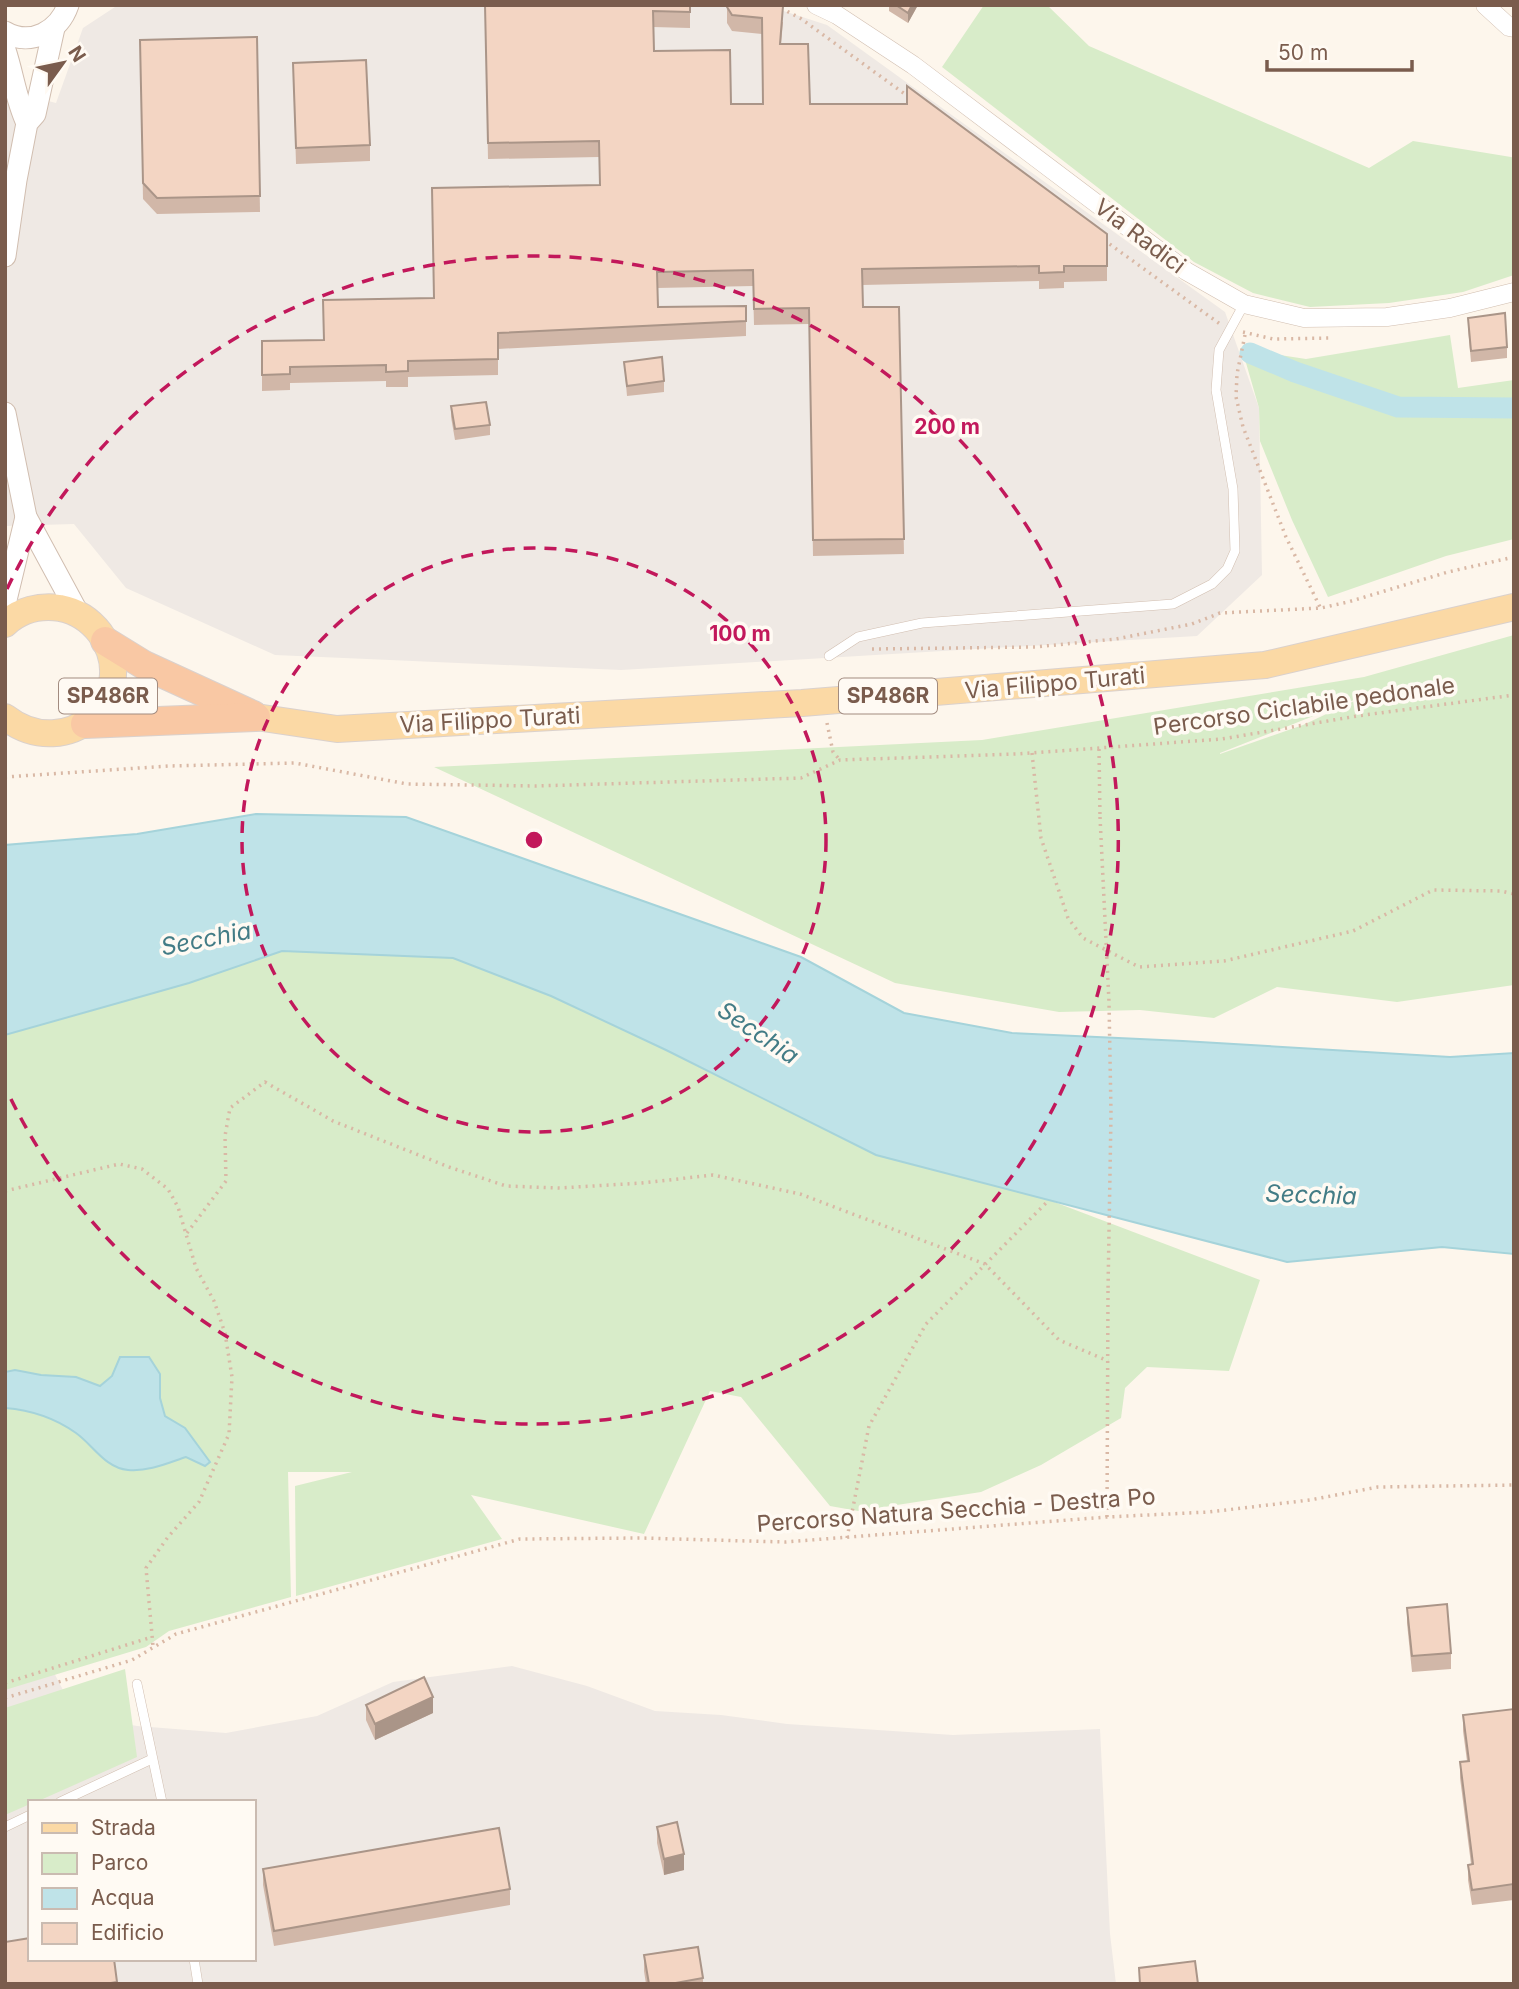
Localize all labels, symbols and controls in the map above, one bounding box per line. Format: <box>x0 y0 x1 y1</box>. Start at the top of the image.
north arrow <box>28 28 98 98</box>
scale bar <box>1267 28 1412 72</box>
text: 50 m <box>1278 40 1328 65</box>
text: N <box>63 42 90 66</box>
street label: Via Radici <box>1089 193 1191 279</box>
text: 200 m <box>914 414 980 439</box>
text: 100 m <box>709 621 771 646</box>
street label: Via Filippo Turati <box>964 661 1146 705</box>
street label: Percorso Ciclabile pedonale <box>1151 671 1457 741</box>
road number: SP486R <box>59 678 157 714</box>
road number: SP486R <box>839 678 937 714</box>
street label: Via Filippo Turati <box>399 701 581 739</box>
centre of rings <box>522 828 546 852</box>
water label: Secchia <box>158 916 254 961</box>
water label: Secchia <box>712 995 804 1070</box>
water label: Secchia <box>1265 1178 1357 1211</box>
street label: Percorso Natura Secchia - Destra Po <box>756 1482 1156 1538</box>
legend <box>28 1800 256 1961</box>
text: Strada <box>91 1815 156 1840</box>
text: Parco <box>91 1850 148 1875</box>
text: Acqua <box>91 1885 155 1910</box>
text: Edificio <box>91 1920 164 1945</box>

